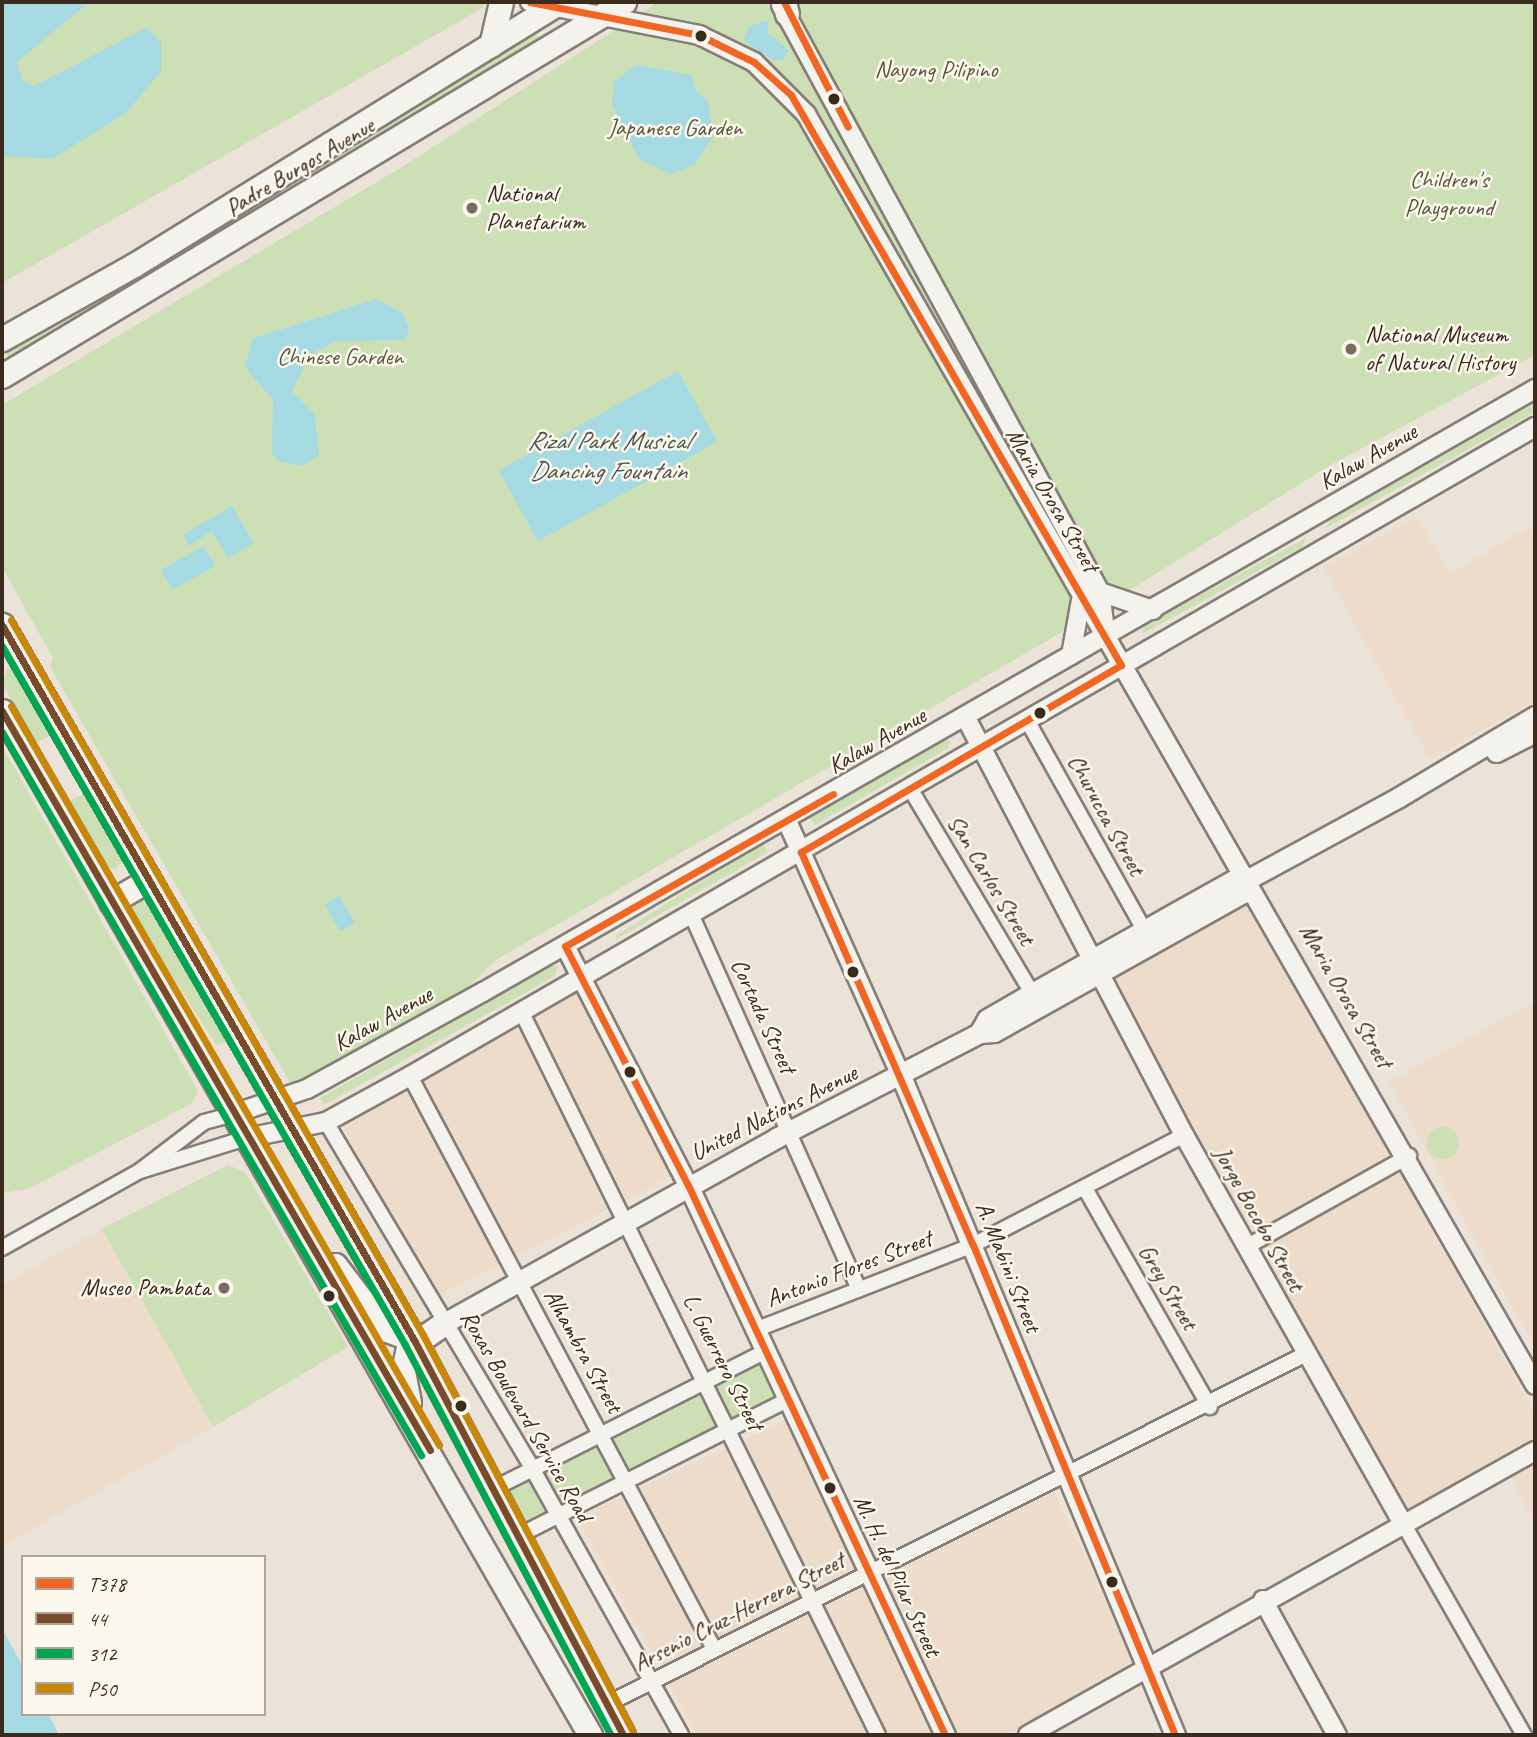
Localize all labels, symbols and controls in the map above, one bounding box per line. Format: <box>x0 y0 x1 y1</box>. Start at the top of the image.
unlabelled marker <box>694 29 708 43</box>
park label: Nayong Pilipino <box>874 56 998 84</box>
unlabelled marker <box>827 92 841 106</box>
street label: Padre Burgos Avenue <box>220 111 380 223</box>
park label: Japanese Garden <box>607 114 743 142</box>
park label: Children's Playground <box>1405 166 1493 222</box>
place label: National Planetarium <box>486 180 585 236</box>
marker: National Planetarium <box>464 200 480 216</box>
place label: National Museum of Natural History <box>1365 321 1516 377</box>
marker: National Museum of Natural History <box>1343 341 1359 357</box>
park label: Chinese Garden <box>277 343 403 371</box>
street label: Kalaw Avenue <box>1314 417 1422 497</box>
street label: Maria Orosa Street <box>999 423 1105 577</box>
water label: Rizal Park Musical Dancing Fountain <box>527 425 689 486</box>
street label: Kalaw Avenue <box>823 701 931 781</box>
unlabelled marker <box>1033 706 1047 720</box>
street label: Churucca Street <box>1061 749 1151 881</box>
street label: San Carlos Street <box>941 809 1041 951</box>
street label: Maria Orosa Street <box>1293 919 1399 1073</box>
street label: Cortada Street <box>724 954 802 1078</box>
unlabelled marker <box>846 965 860 979</box>
street label: Kalaw Avenue <box>329 980 437 1058</box>
street label: United Nations Avenue <box>686 1059 862 1167</box>
unlabelled marker <box>623 1065 637 1079</box>
street label: Jorge Bocobo Street <box>1207 1141 1311 1297</box>
street label: A. Mabini Street <box>969 1197 1047 1337</box>
street label: Antonio Flores Street <box>762 1224 936 1314</box>
street label: Grey Street <box>1132 1239 1204 1335</box>
place label: Museo Pambata <box>82 1274 210 1302</box>
marker: Museo Pambata <box>216 1280 232 1296</box>
street label: Alhambra Street <box>537 1284 629 1418</box>
unlabelled marker <box>322 1289 336 1303</box>
street label: L. Guerrero Street <box>676 1289 770 1435</box>
street label: Roxas Boulevard Service Road <box>454 1305 598 1527</box>
unlabelled marker <box>454 1399 468 1413</box>
unlabelled marker <box>823 1481 837 1495</box>
street label: M. H. del Pilar Street <box>847 1490 947 1662</box>
street label: Arsenio Cruz-Herrera Street <box>629 1546 849 1678</box>
legend <box>21 1555 266 1716</box>
text: T378 <box>88 1571 126 1597</box>
unlabelled marker <box>1105 1575 1119 1589</box>
text: 44 <box>88 1606 107 1632</box>
text: 312 <box>88 1641 116 1667</box>
text: P50 <box>88 1676 117 1702</box>

